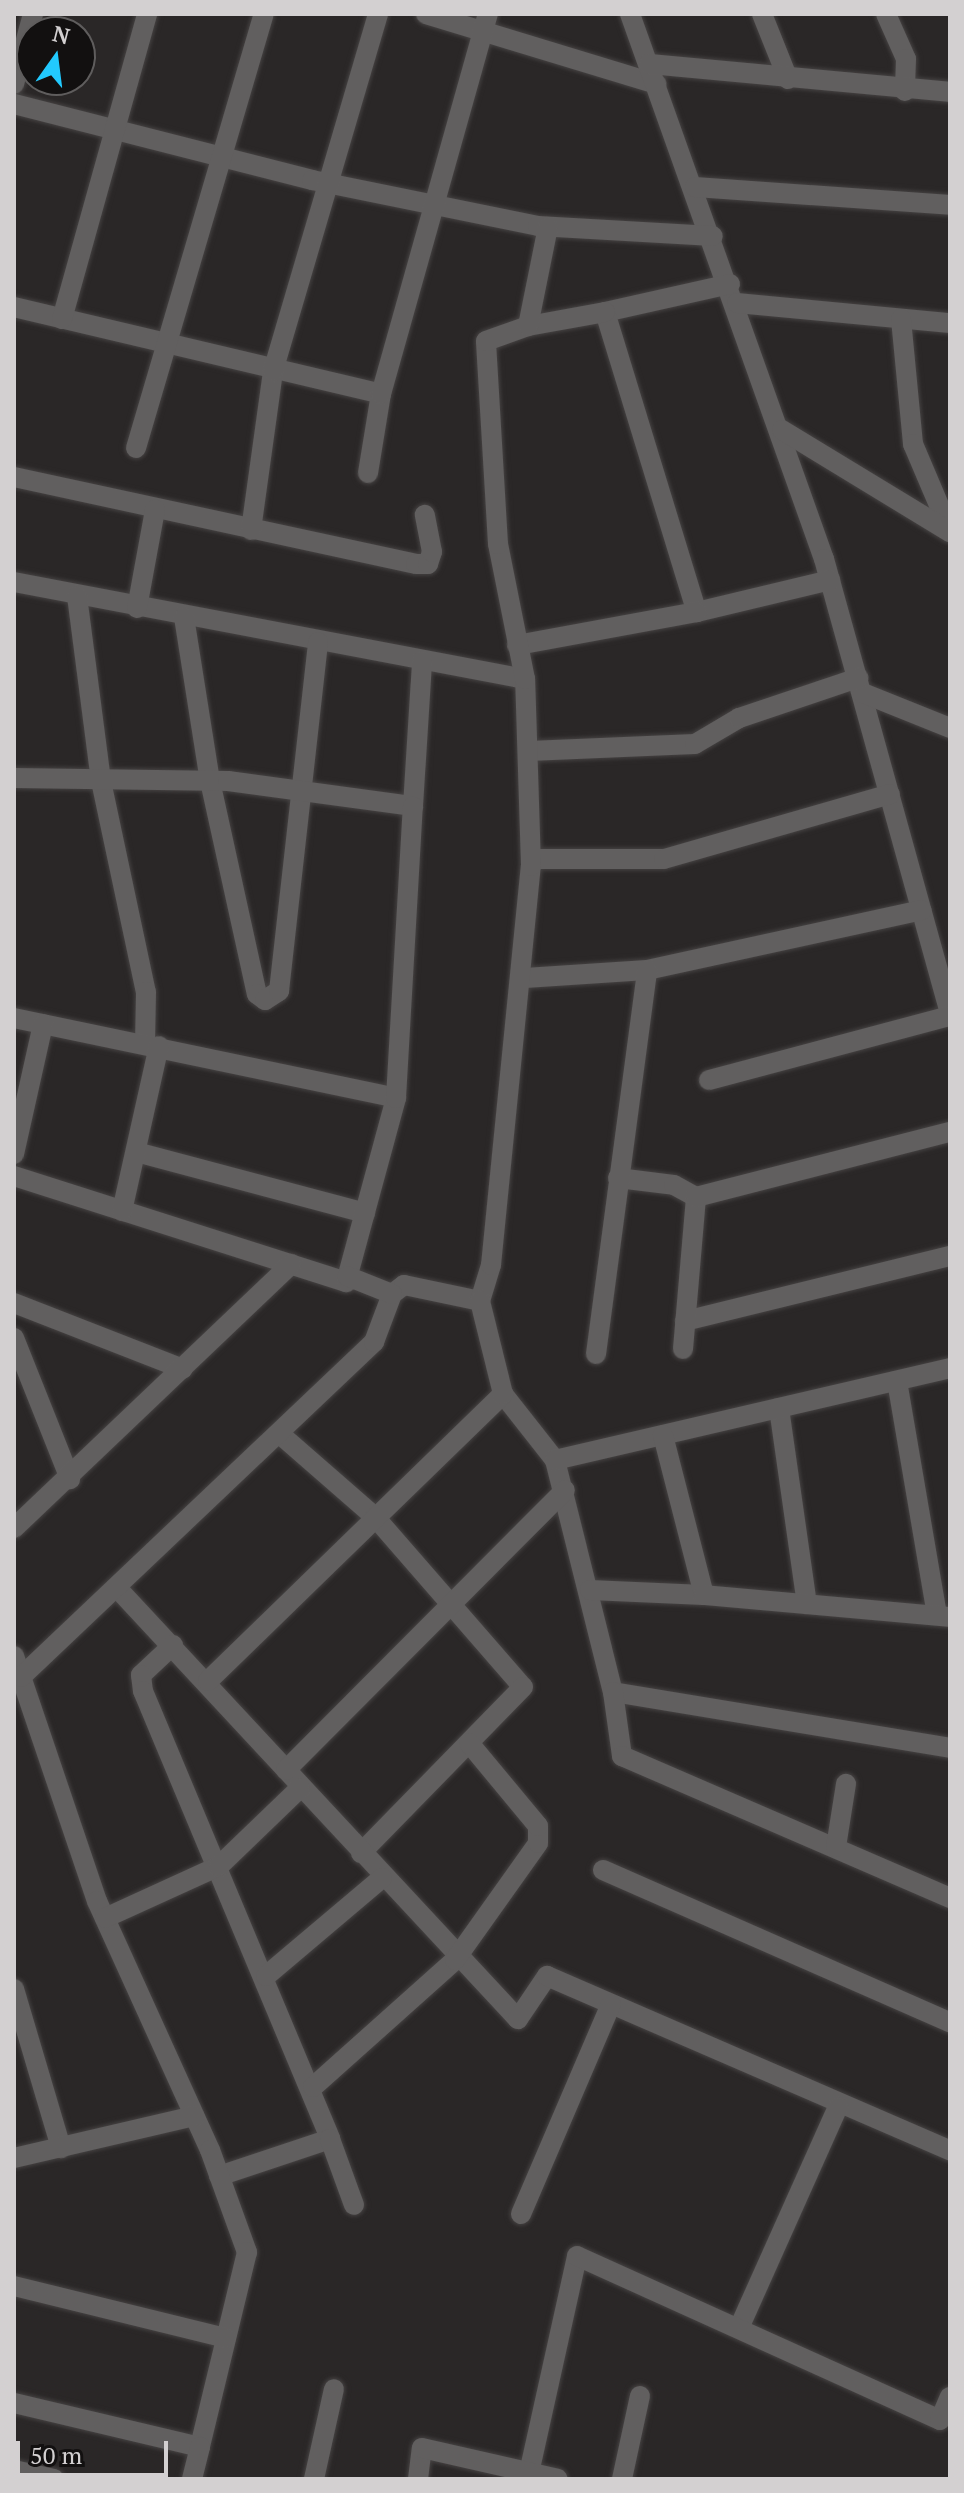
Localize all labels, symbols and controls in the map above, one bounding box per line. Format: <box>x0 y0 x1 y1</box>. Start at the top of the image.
north arrow <box>16 16 96 96</box>
text: N <box>50 18 73 50</box>
scale bar <box>20 2425 172 2475</box>
text: 50 m <box>30 2439 82 2471</box>

